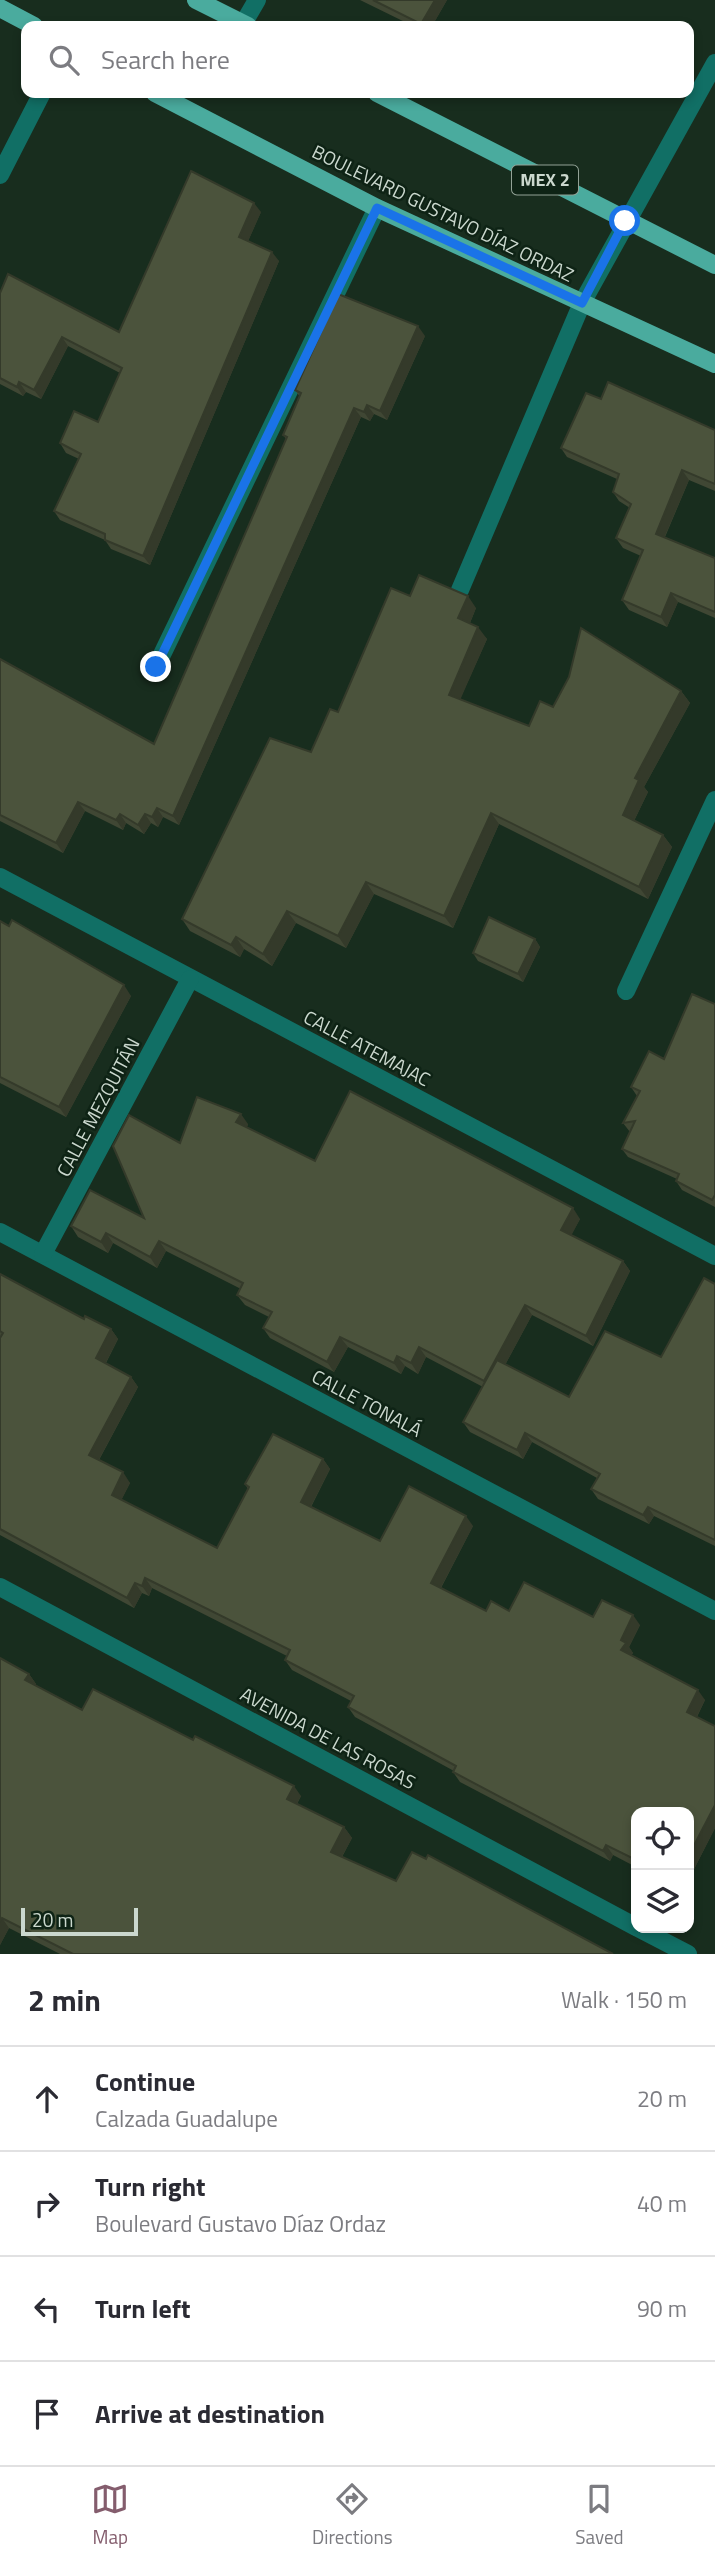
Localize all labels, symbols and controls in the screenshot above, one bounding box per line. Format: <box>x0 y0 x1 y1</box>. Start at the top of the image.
search box <box>21 21 694 98</box>
text: Search here <box>101 40 230 79</box>
icon: search <box>45 41 83 79</box>
street label: BOULEVARD GUSTAVO DÍAZ ORDAZ <box>307 136 579 289</box>
road number: MEX 2 <box>512 166 578 195</box>
route start <box>609 205 640 236</box>
route end <box>140 651 171 682</box>
street label: CALLE ATEMAJAC <box>299 1002 436 1093</box>
street label: CALLE MEZQUITÁN <box>49 1032 146 1181</box>
street label: CALLE TONALÁ <box>307 1361 428 1444</box>
street label: AVENIDA DE LAS ROSAS <box>235 1679 421 1796</box>
map controls <box>631 1807 694 1933</box>
button: locate <box>631 1807 694 1870</box>
button: layers <box>631 1870 694 1933</box>
scale bar <box>21 1905 138 1937</box>
text: 20 m <box>32 1905 73 1934</box>
text: 2 min <box>28 1977 101 2023</box>
text: Walk · 150 m <box>561 1982 687 2017</box>
text: Continue <box>95 2062 195 2101</box>
icon: ahead <box>28 2080 66 2118</box>
text: 20 m <box>637 2081 687 2116</box>
text: Calzada Guadalupe <box>95 2101 278 2136</box>
text: Turn right <box>95 2167 206 2206</box>
icon: right <box>28 2185 66 2223</box>
text: 40 m <box>637 2186 687 2221</box>
text: Boulevard Gustavo Díaz Ordaz <box>95 2206 386 2241</box>
text: Turn left <box>95 2289 190 2328</box>
icon: left <box>28 2290 66 2328</box>
text: 90 m <box>637 2291 687 2326</box>
text: Arrive at destination <box>95 2394 325 2433</box>
icon: arrive <box>28 2395 66 2433</box>
tab: Map <box>91 2480 129 2551</box>
tab: Directions <box>312 2480 393 2551</box>
tab: Saved <box>575 2480 624 2551</box>

